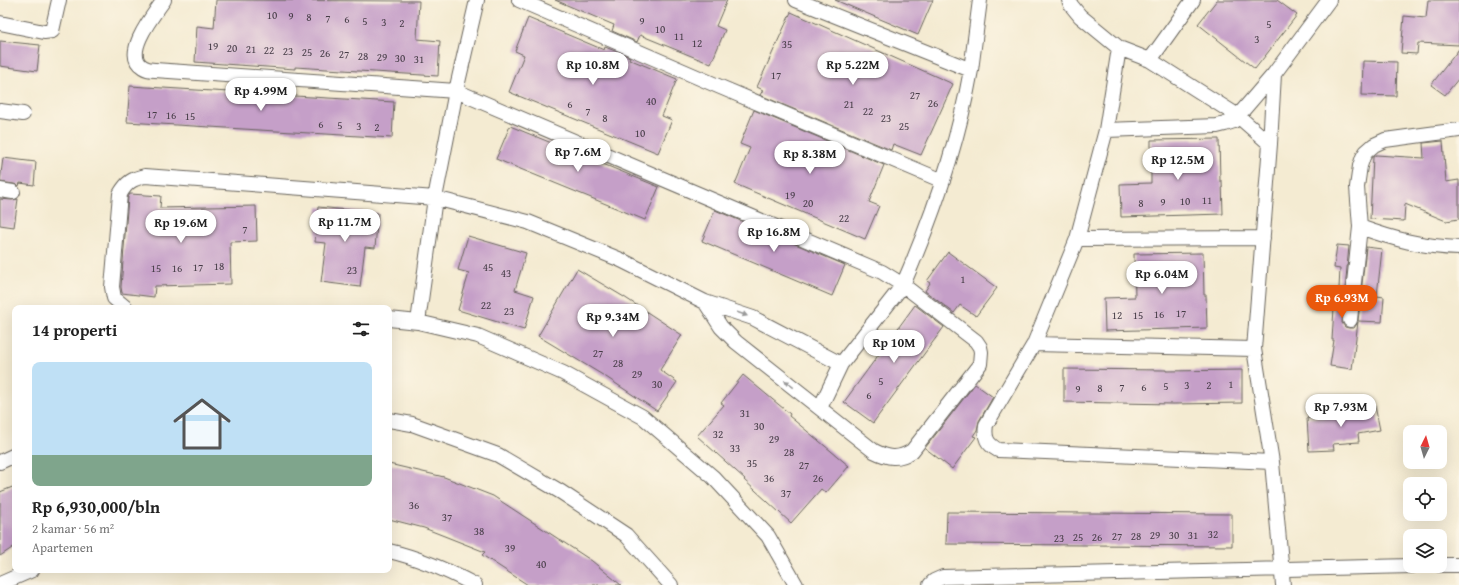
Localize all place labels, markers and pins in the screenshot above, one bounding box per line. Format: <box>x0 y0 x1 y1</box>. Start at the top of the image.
pin: Rp 10.8M <box>552 52 634 86</box>
pin: Rp 5.22M <box>812 52 894 86</box>
pin: Rp 4.99M <box>220 78 302 112</box>
pin: Rp 7.6M <box>541 139 615 173</box>
pin: Rp 8.38M <box>769 141 851 175</box>
pin: Rp 12.5M <box>1137 147 1219 181</box>
pin: Rp 11.7M <box>304 209 386 243</box>
pin: Rp 19.6M <box>140 210 222 244</box>
pin: Rp 16.8M <box>733 219 815 253</box>
pin: Rp 6.04M <box>1121 261 1203 295</box>
pin: Rp 6.93M <box>1301 285 1383 319</box>
pin: Rp 9.34M <box>572 304 654 338</box>
pin: Rp 10M <box>861 330 927 364</box>
pin: Rp 7.93M <box>1300 394 1382 428</box>

